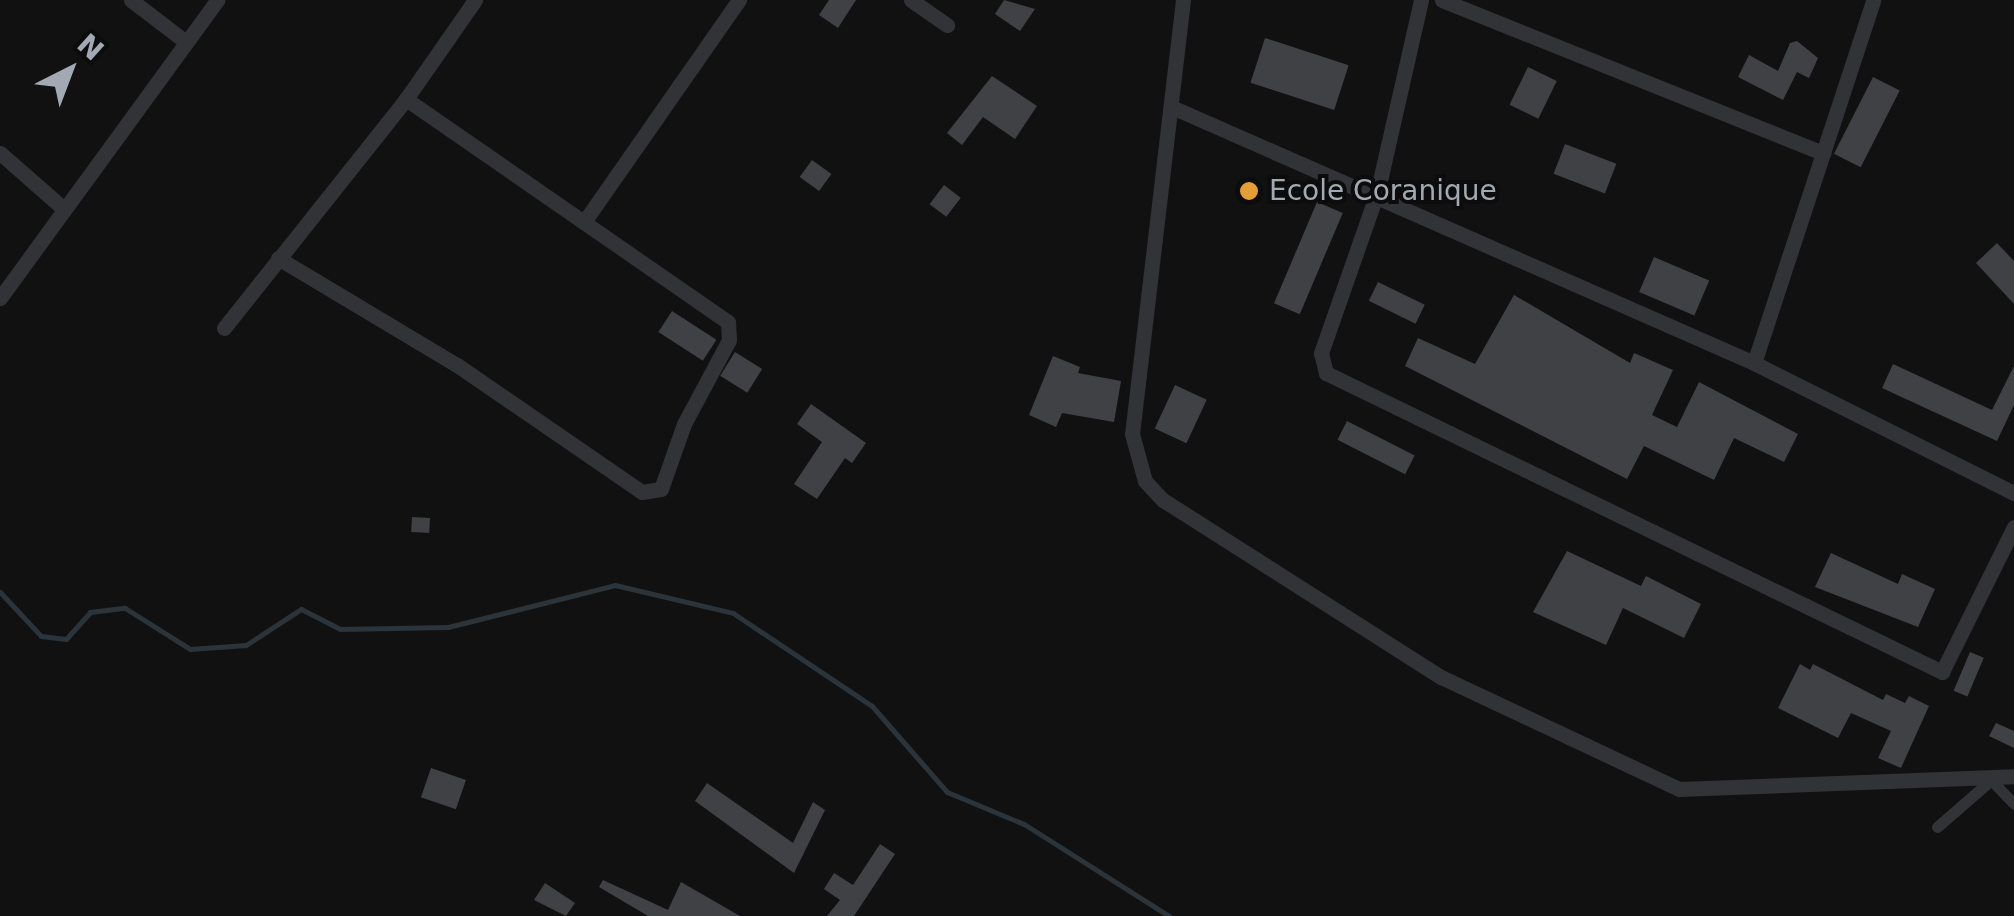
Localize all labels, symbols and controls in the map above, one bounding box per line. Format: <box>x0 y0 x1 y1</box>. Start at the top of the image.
north arrow <box>20 20 120 120</box>
text: N <box>71 27 110 67</box>
place label: Ecole Coranique <box>1269 174 1497 208</box>
marker: Ecole Coranique <box>1238 180 1260 202</box>

